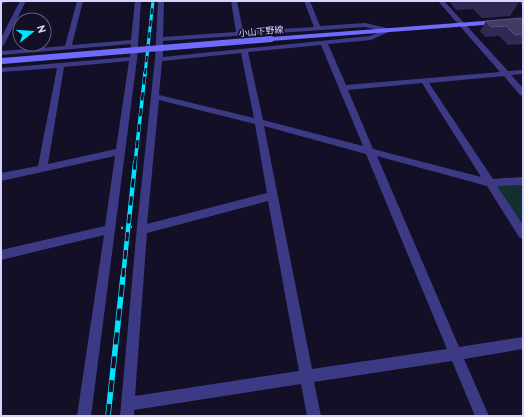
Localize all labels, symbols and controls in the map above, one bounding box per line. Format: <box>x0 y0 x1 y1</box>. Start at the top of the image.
north arrow <box>12 12 52 52</box>
street label: 小山下野線 <box>238 23 285 38</box>
text: N <box>34 24 49 35</box>

